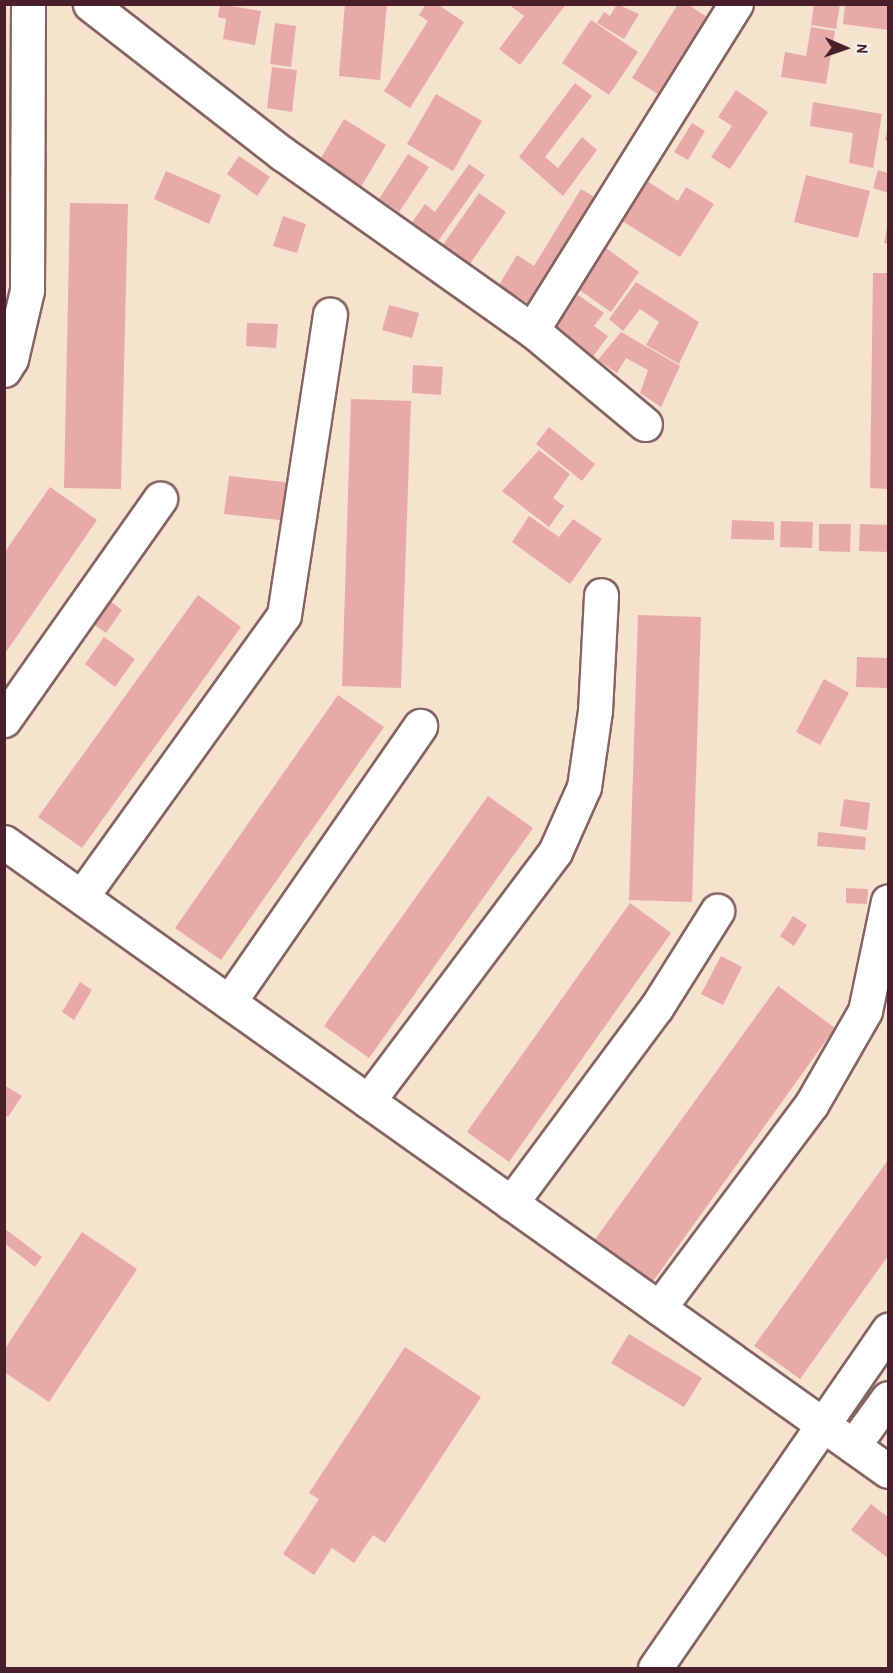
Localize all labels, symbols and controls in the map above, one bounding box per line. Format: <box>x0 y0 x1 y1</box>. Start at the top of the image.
north arrow <box>815 18 875 78</box>
text: N <box>852 44 874 53</box>

